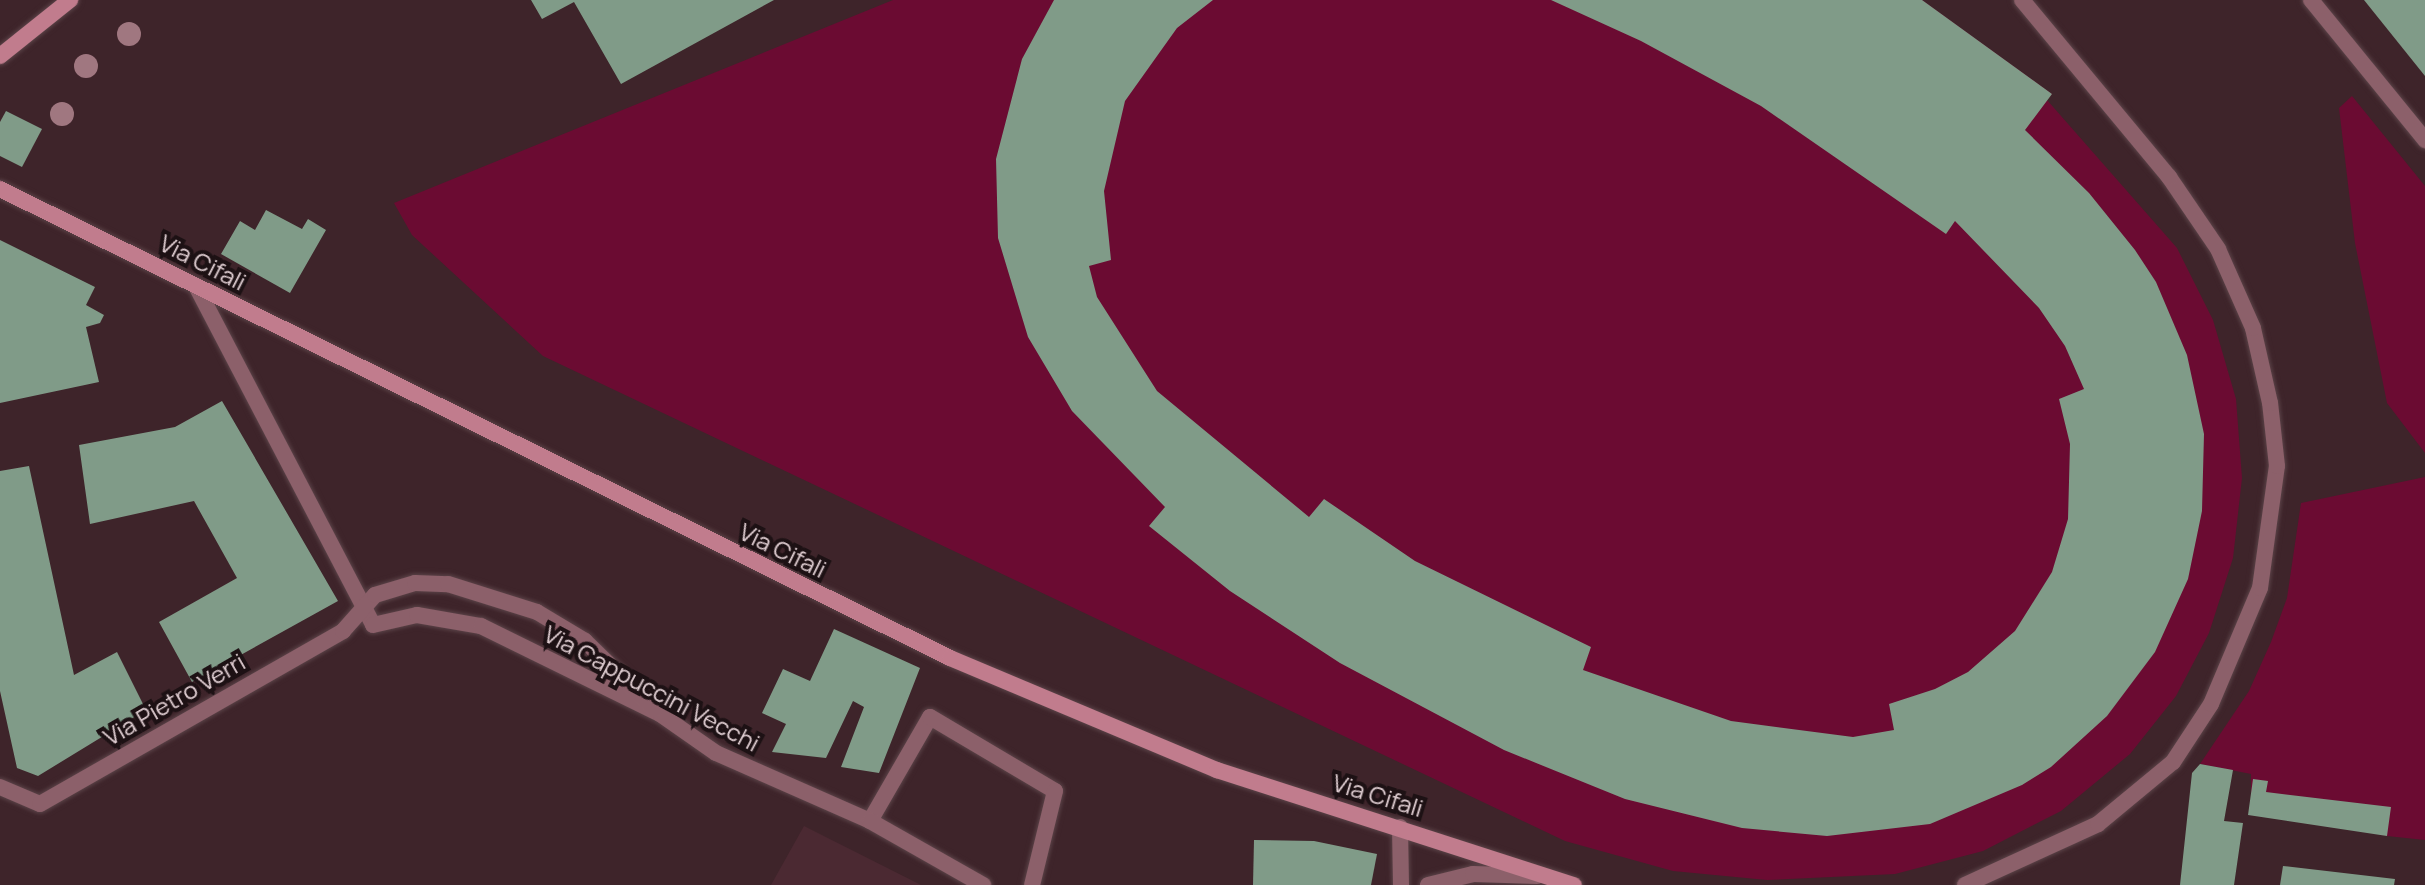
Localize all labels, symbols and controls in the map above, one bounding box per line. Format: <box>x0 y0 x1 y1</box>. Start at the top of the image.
street label: Via Cifali <box>155 228 251 296</box>
street label: Via Cifali <box>735 517 831 583</box>
street label: Via Cappuccini Vecchi <box>539 619 765 757</box>
street label: Via Pietro Verri <box>98 647 250 751</box>
street label: Via Cifali <box>1329 768 1427 822</box>

